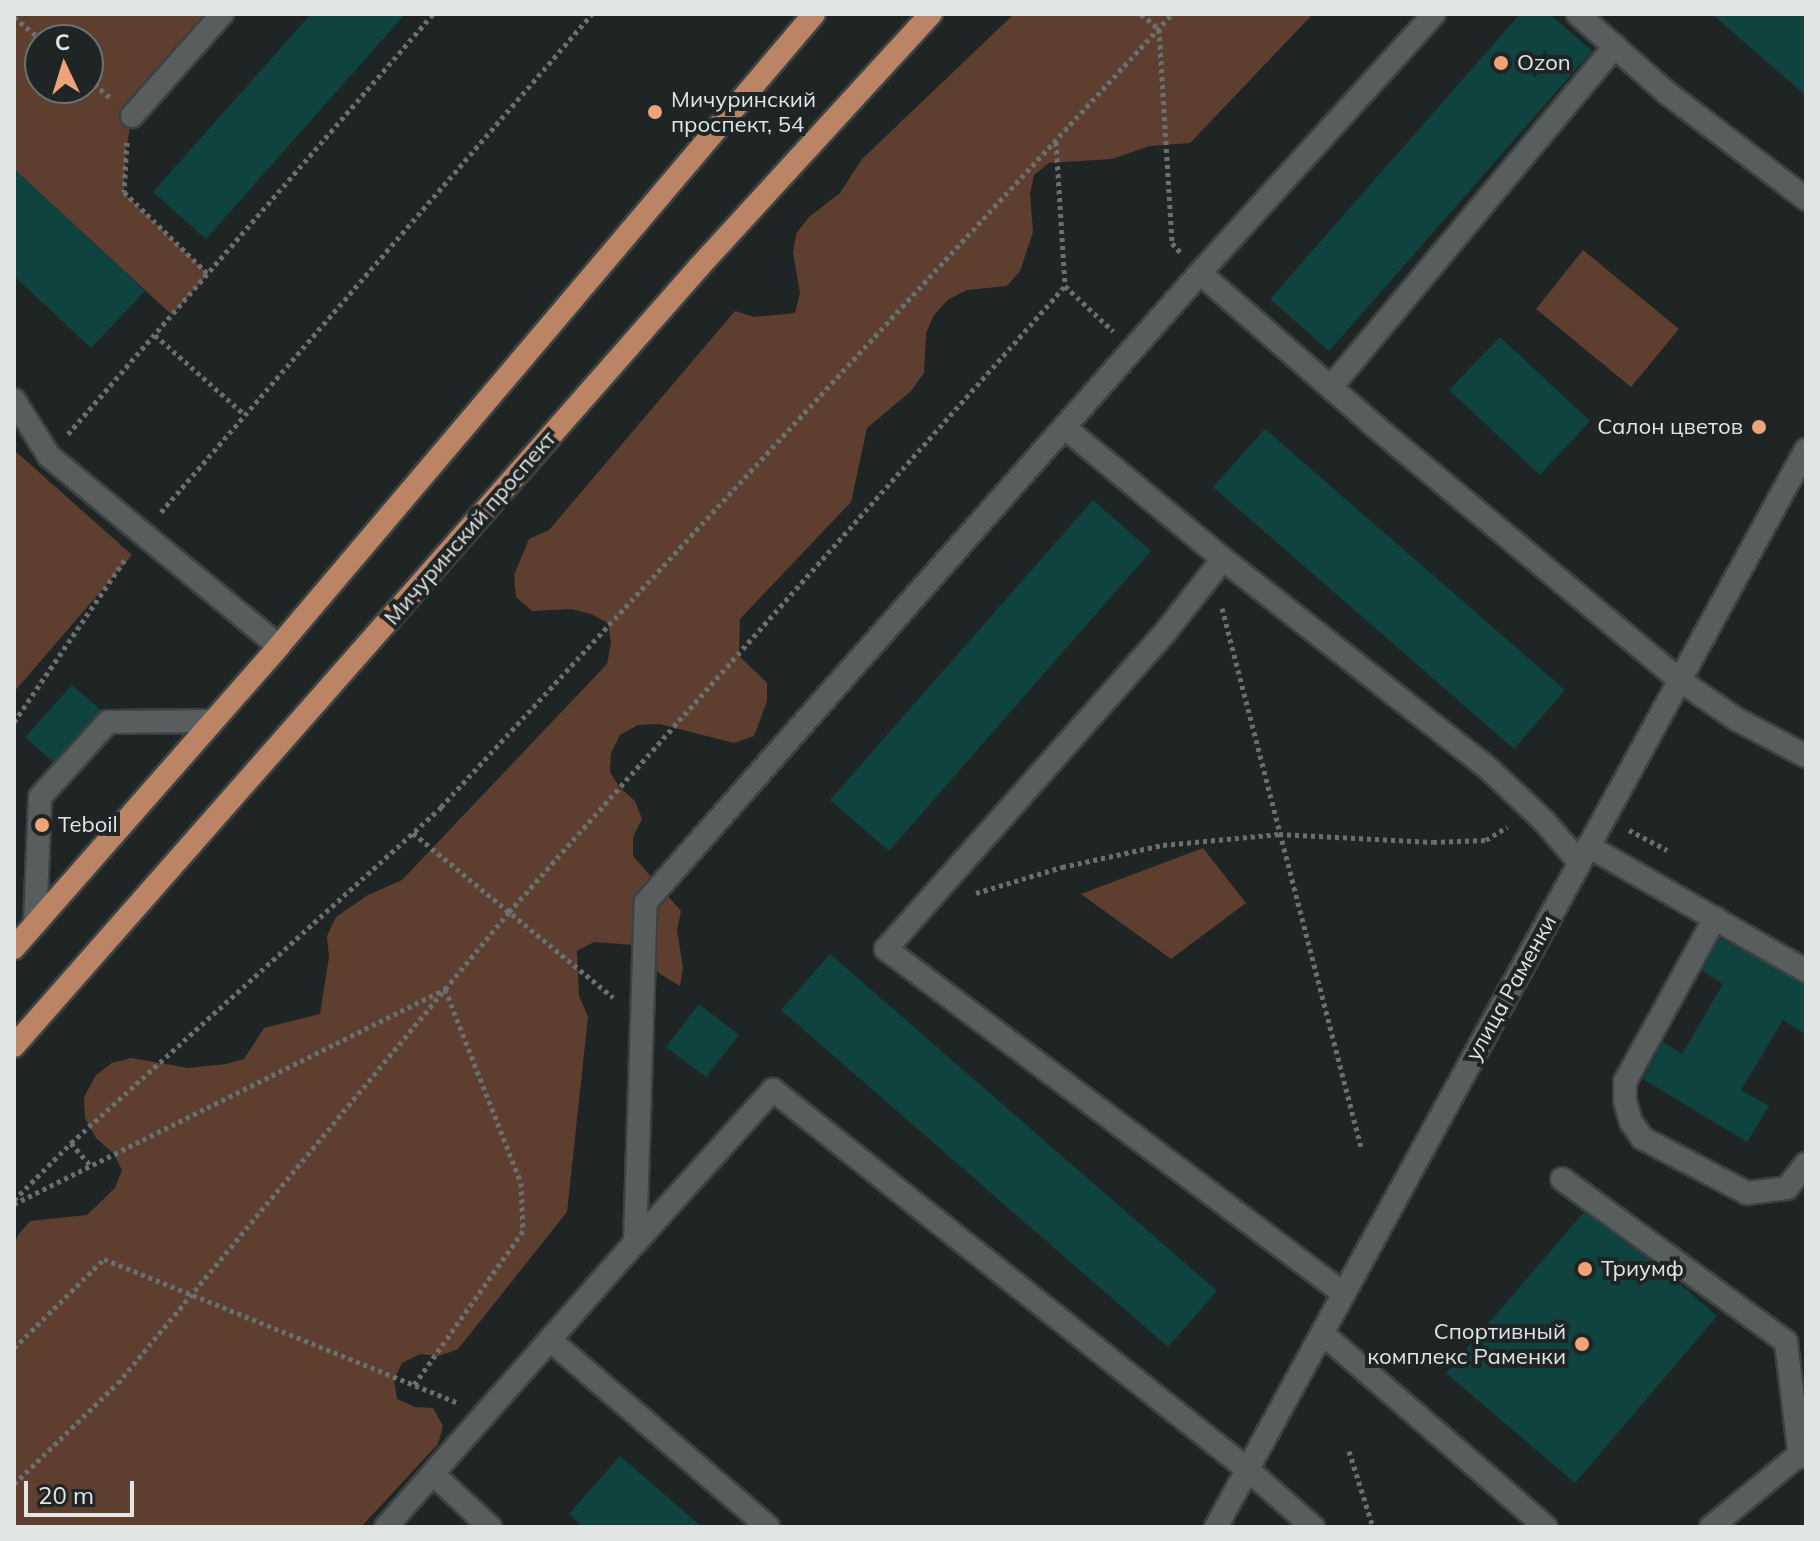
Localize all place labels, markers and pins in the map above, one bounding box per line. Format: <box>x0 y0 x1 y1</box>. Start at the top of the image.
place label: Ozon <box>1517 50 1571 76</box>
marker: Ozon <box>1492 54 1510 72</box>
place label: Мичуринский проспект, 54 <box>671 86 816 138</box>
marker: Мичуринский проспект, 54 <box>646 103 664 121</box>
place label: Салон цветов <box>1597 414 1743 440</box>
marker: Салон цветов <box>1750 418 1768 436</box>
place label: Teboil <box>58 812 118 838</box>
marker: Teboil <box>33 816 51 834</box>
place label: Триумф <box>1601 1256 1684 1282</box>
marker: Триумф <box>1576 1260 1594 1278</box>
place label: Спортивный комплекс Раменки <box>1367 1318 1566 1370</box>
marker: Спортивный комплекс Раменки <box>1573 1335 1591 1353</box>

